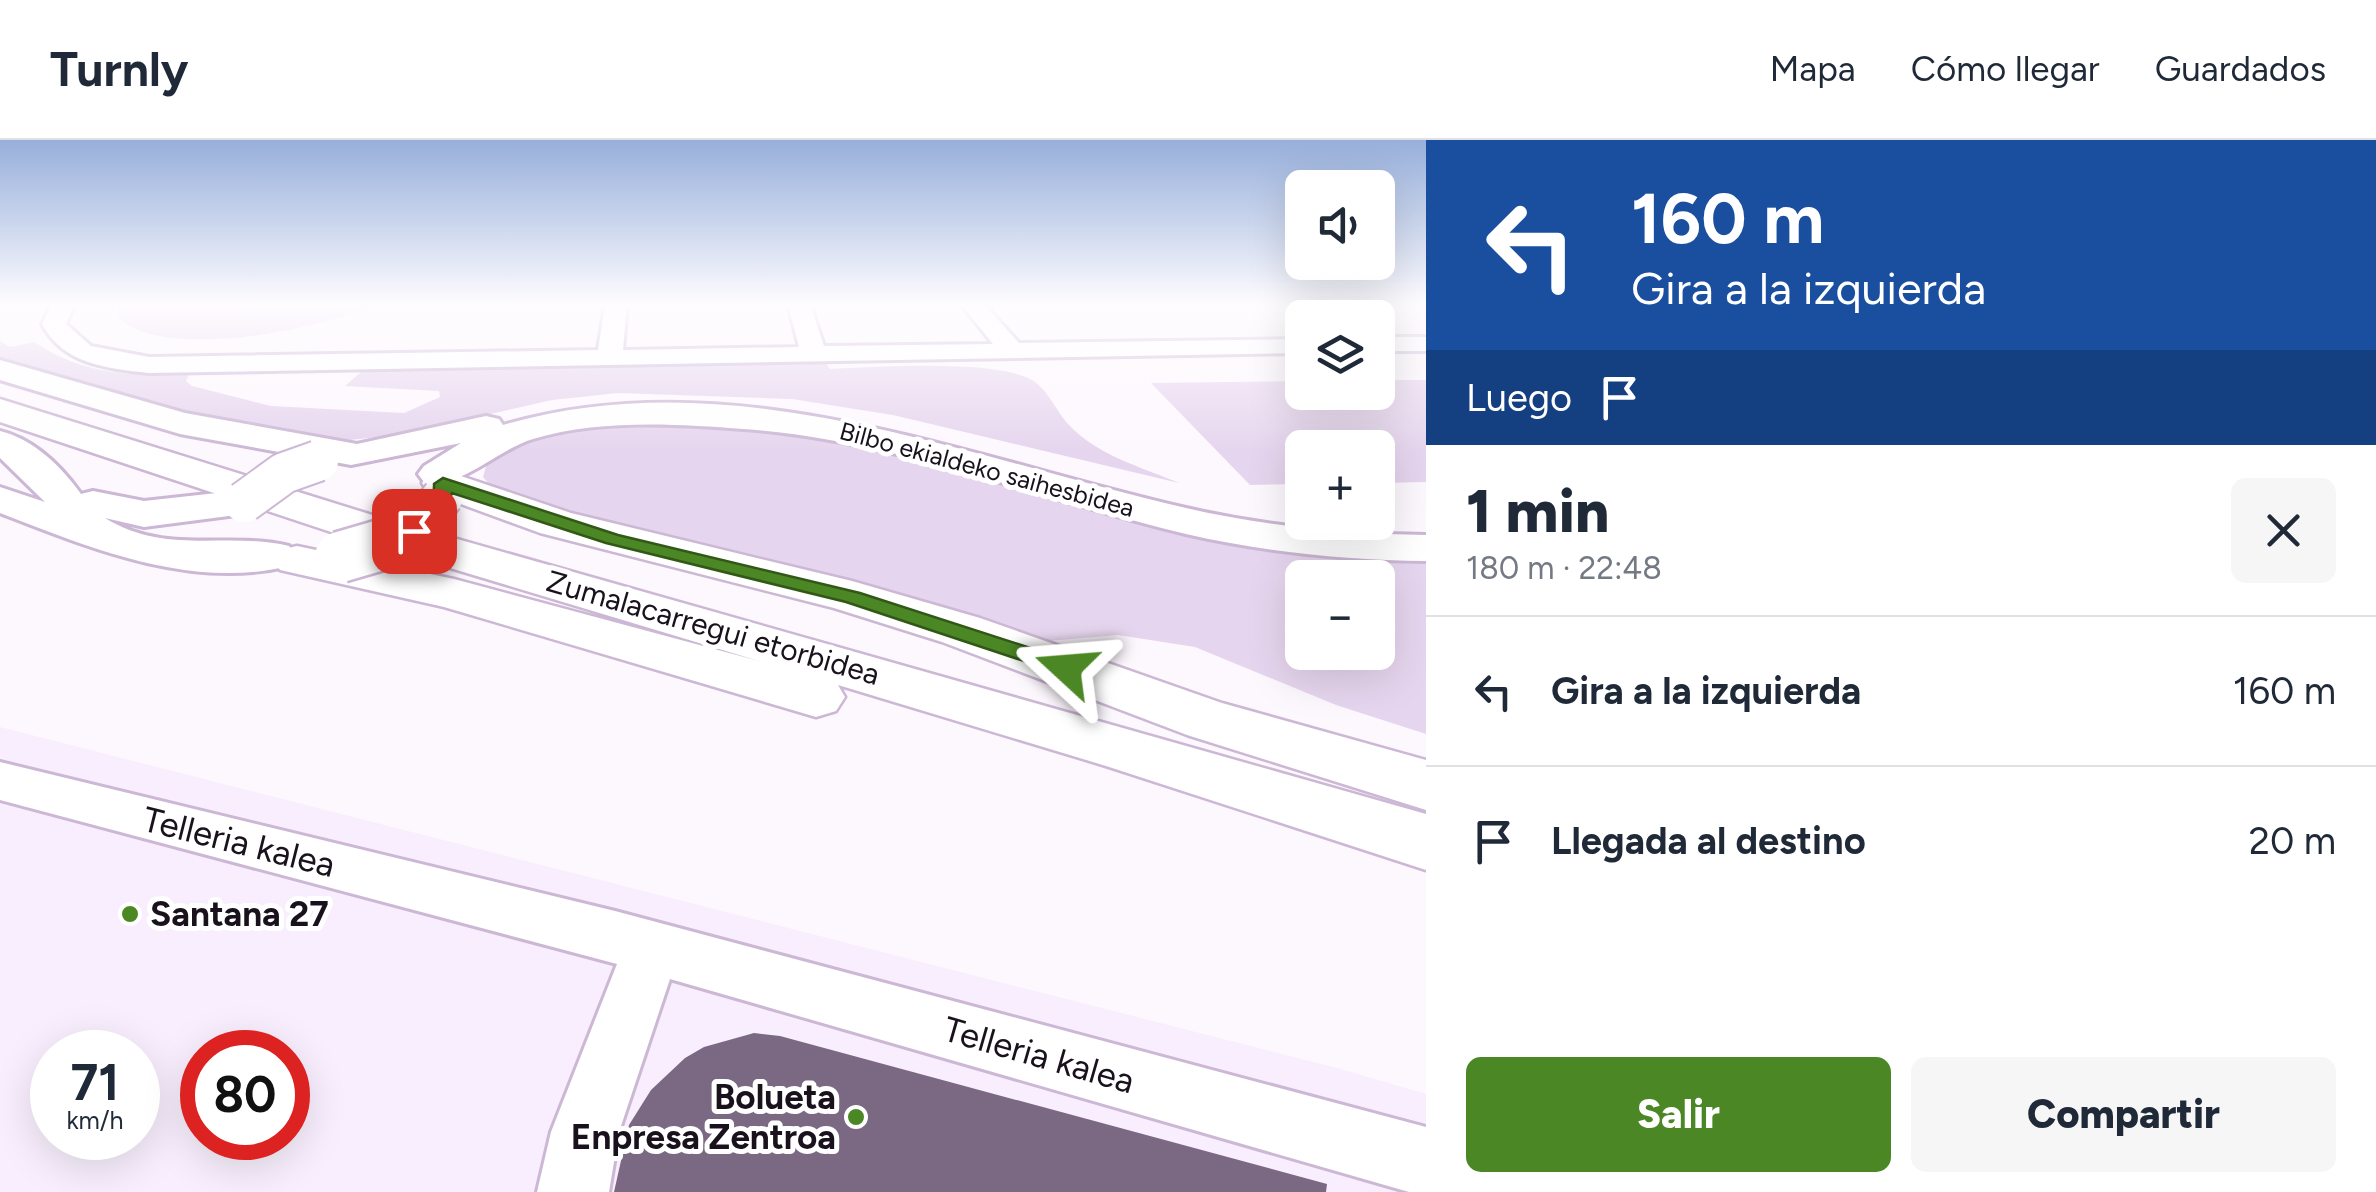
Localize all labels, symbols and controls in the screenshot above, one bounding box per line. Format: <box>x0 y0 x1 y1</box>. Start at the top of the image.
text: Turnly <box>50 40 188 98</box>
text: Mapa <box>1770 48 1856 90</box>
text: Cómo llegar <box>1911 48 2100 90</box>
text: Guardados <box>2155 48 2326 90</box>
map controls <box>1285 170 1395 670</box>
button: sound <box>1285 170 1395 280</box>
text: 160 m <box>1631 176 1824 261</box>
icon: left <box>1466 180 1596 310</box>
text: Gira a la izquierda <box>1631 261 1986 315</box>
button: layers <box>1285 300 1395 410</box>
icon: arrive <box>1592 370 1647 425</box>
text: Luego <box>1466 375 1572 421</box>
street label: Bilbo ekialdeko saihesbidea <box>837 415 1137 523</box>
button: + <box>1285 430 1395 540</box>
text: 1 min <box>1466 475 1609 547</box>
button: close <box>2231 478 2336 583</box>
pin <box>372 489 457 574</box>
icon: arrive <box>387 504 442 559</box>
text: 180 m · 22:48 <box>1466 549 1662 587</box>
button: − <box>1285 560 1395 670</box>
street label: Zumalacarregui etorbidea <box>542 562 884 693</box>
position arrow <box>1014 616 1118 720</box>
icon: left <box>1466 664 1521 719</box>
text: Gira a la izquierda <box>1551 668 1861 714</box>
text: 160 m <box>2233 668 2336 714</box>
street label: Telleria kalea <box>139 798 339 886</box>
icon: arrive <box>1466 814 1521 869</box>
text: Llegada al destino <box>1551 818 1866 864</box>
text: 20 m <box>2249 818 2336 864</box>
place label: Santana 27 <box>150 893 329 935</box>
marker: Santana 27 <box>119 903 141 925</box>
street label: Telleria kalea <box>939 1008 1139 1102</box>
speed limit sign: 80 <box>180 1030 310 1160</box>
text: 71 <box>71 1052 119 1113</box>
button: Salir <box>1466 1057 1891 1172</box>
button: Compartir <box>1911 1057 2336 1172</box>
place label: Bolueta Enpresa Zentroa <box>571 1076 836 1158</box>
text: km/h <box>66 1105 124 1135</box>
marker: Bolueta Enpresa Zentroa <box>845 1106 867 1128</box>

